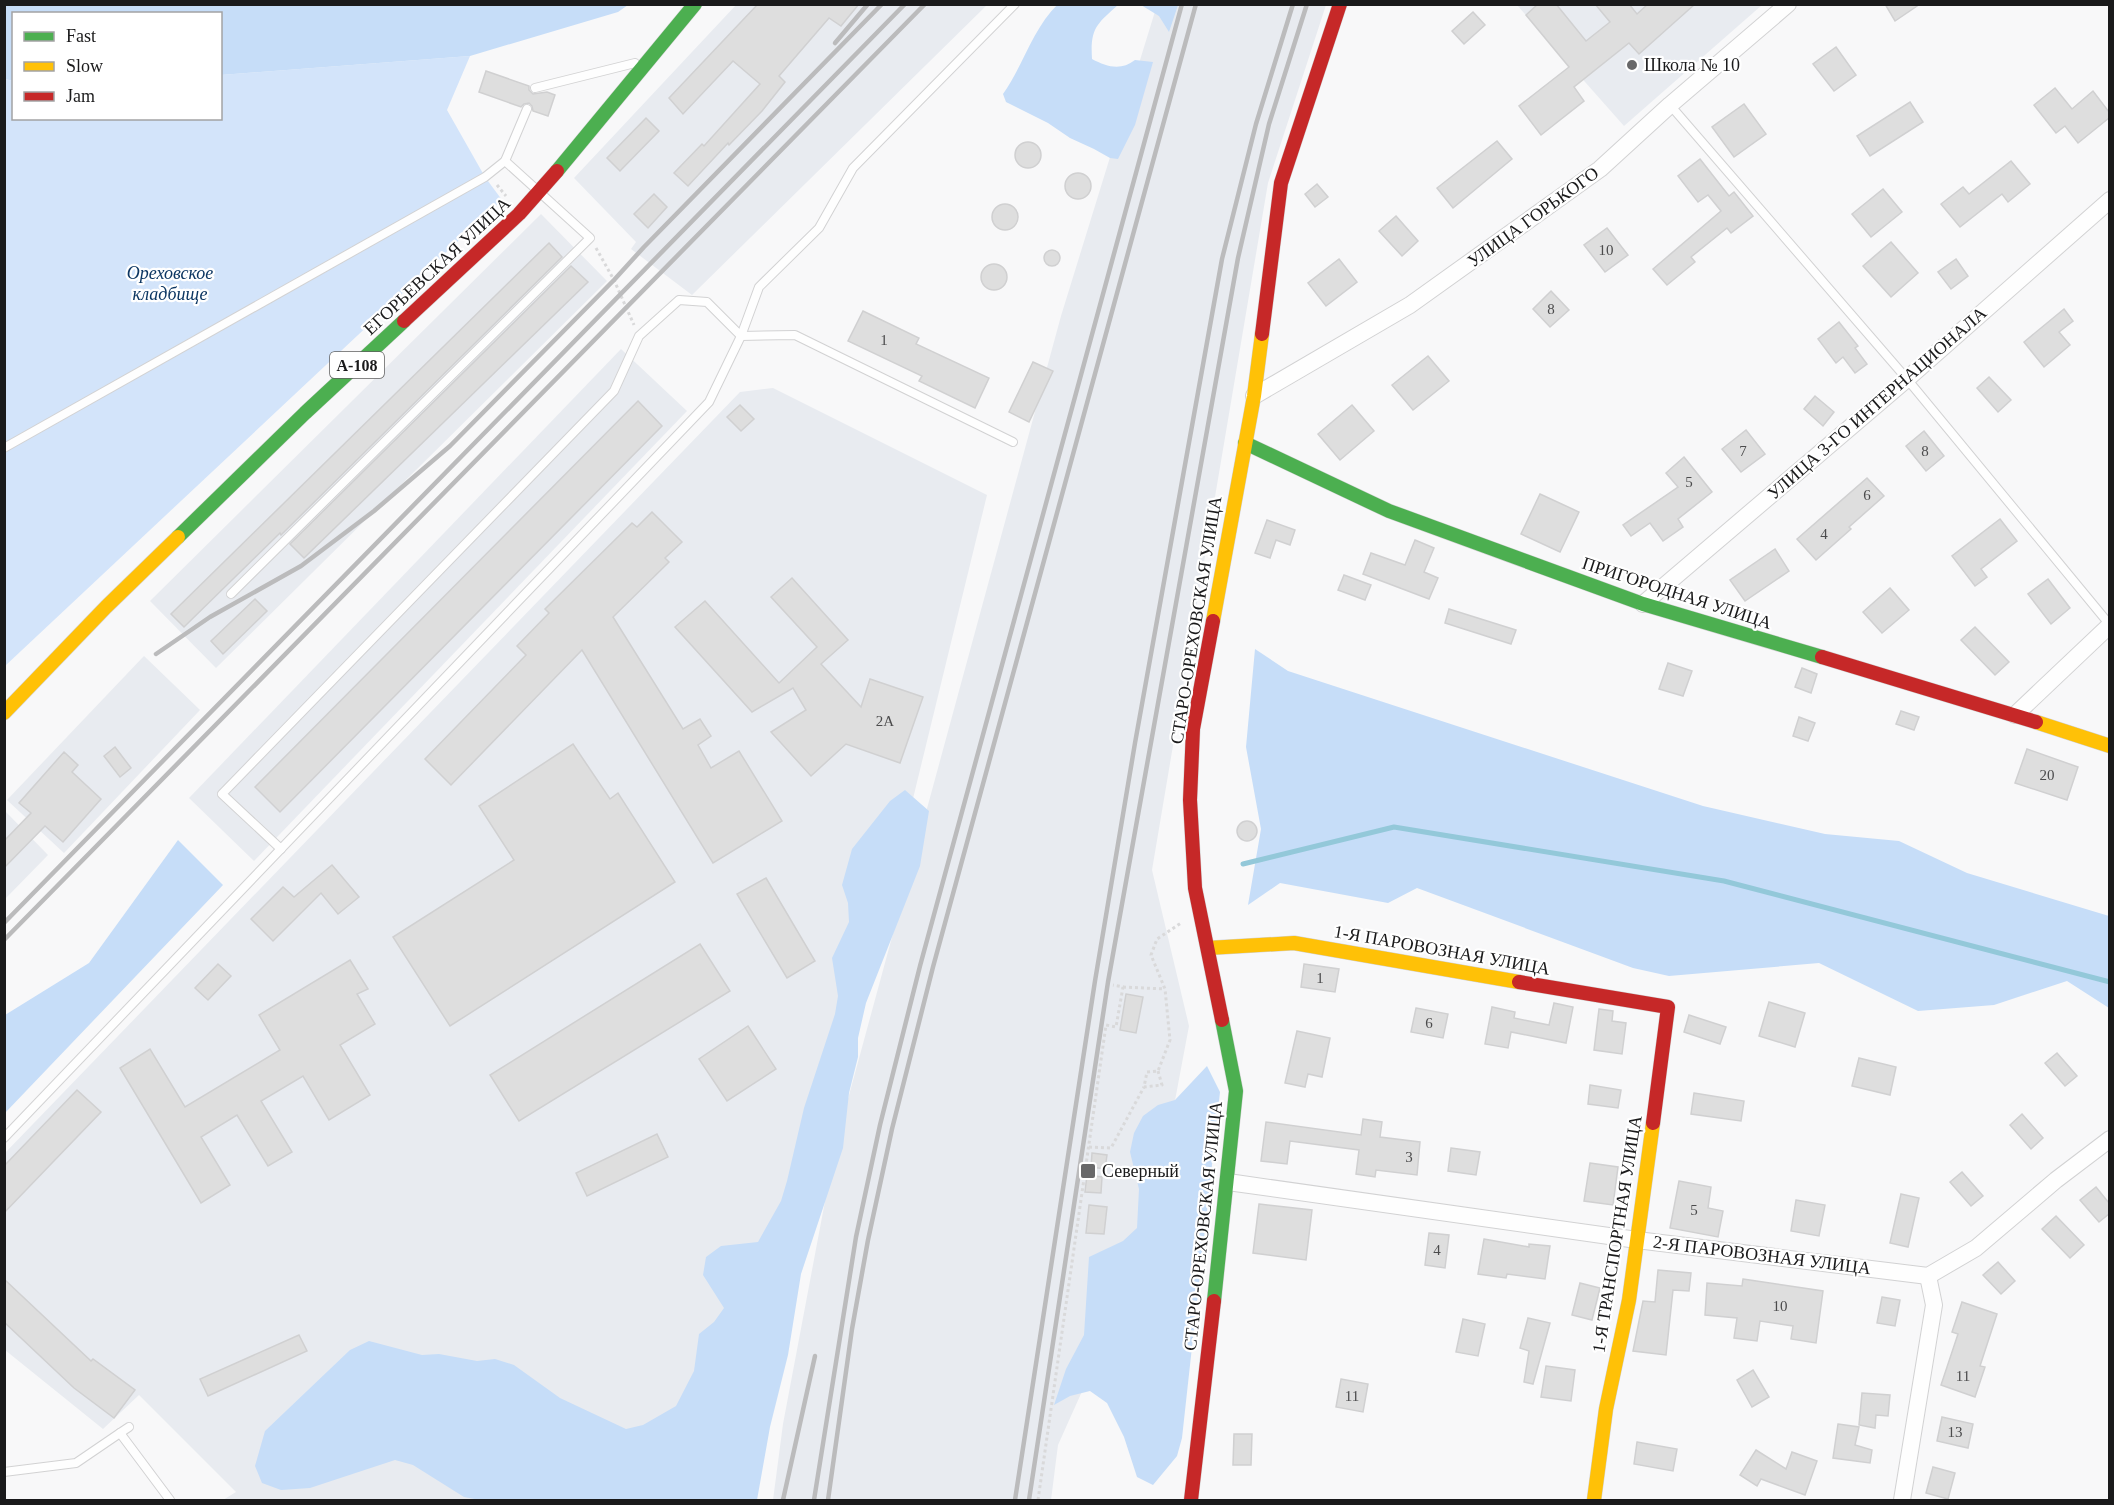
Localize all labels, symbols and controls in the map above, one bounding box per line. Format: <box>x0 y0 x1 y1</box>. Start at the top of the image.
legend <box>12 12 222 120</box>
text: Fast <box>66 26 96 46</box>
place label: Школа № 10 <box>1644 55 1740 75</box>
text: Slow <box>66 56 103 76</box>
marker: Школа № 10 <box>1625 58 1639 72</box>
text: Jam <box>66 86 95 106</box>
street label: УЛИЦА ГОРЬКОГО <box>1464 163 1602 271</box>
street label: ЕГОРЬЕВСКАЯ УЛИЦА <box>360 193 514 339</box>
house number: 10 <box>1599 242 1614 258</box>
park label: Ореховское кладбище <box>127 263 213 304</box>
house number: 8 <box>1547 301 1555 317</box>
street label: УЛИЦА 3-ГО ИНТЕРНАЦИОНАЛА <box>1764 303 1990 503</box>
house number: 1 <box>880 332 888 348</box>
road number: А-108 <box>330 352 384 378</box>
house number: 7 <box>1739 443 1747 459</box>
house number: 8 <box>1921 443 1929 459</box>
house number: 5 <box>1685 474 1693 490</box>
house number: 6 <box>1863 487 1871 503</box>
street label: СТАРО-ОРЕХОВСКАЯ УЛИЦА <box>1167 495 1225 745</box>
house number: 4 <box>1820 526 1828 542</box>
street label: ПРИГОРОДНАЯ УЛИЦА <box>1580 553 1774 633</box>
house number: 2А <box>876 713 894 729</box>
house number: 20 <box>2040 767 2055 783</box>
street label: 1-Я ПАРОВОЗНАЯ УЛИЦА <box>1332 921 1552 979</box>
house number: 1 <box>1316 970 1324 986</box>
house number: 6 <box>1425 1015 1433 1031</box>
street label: СТАРО-ОРЕХОВСКАЯ УЛИЦА <box>1180 1100 1226 1352</box>
street label: 1-Я ТРАНСПОРТНАЯ УЛИЦА <box>1588 1114 1646 1354</box>
house number: 3 <box>1405 1149 1413 1165</box>
place label: Северный <box>1102 1161 1179 1181</box>
marker: Северный <box>1079 1162 1097 1180</box>
house number: 5 <box>1690 1202 1698 1218</box>
street label: 2-Я ПАРОВОЗНАЯ УЛИЦА <box>1652 1232 1872 1278</box>
house number: 4 <box>1433 1242 1441 1258</box>
house number: 10 <box>1773 1298 1788 1314</box>
house number: 11 <box>1956 1368 1970 1384</box>
house number: 11 <box>1345 1388 1359 1404</box>
house number: 13 <box>1948 1424 1963 1440</box>

